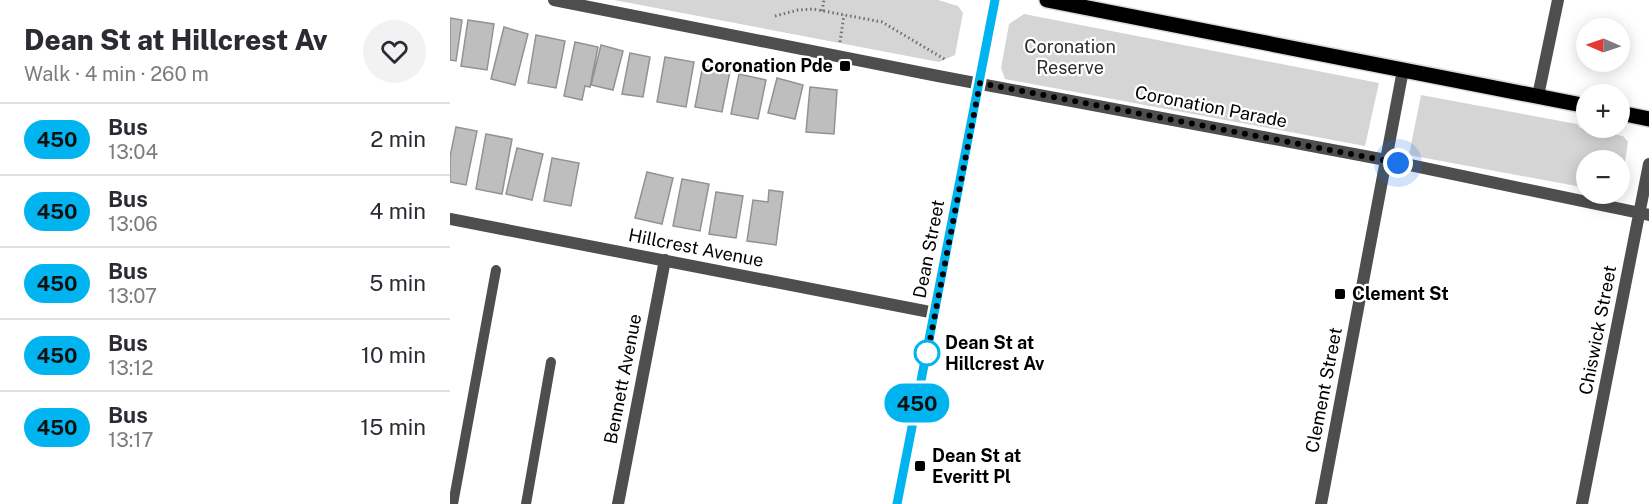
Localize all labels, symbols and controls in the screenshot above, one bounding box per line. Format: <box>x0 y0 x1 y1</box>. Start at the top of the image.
north arrow <box>1576 18 1630 72</box>
map controls <box>1576 18 1630 204</box>
button: heart <box>363 20 426 83</box>
text: Dean St at Hillcrest Av <box>24 23 328 56</box>
park label: Coronation Reserve <box>1024 36 1116 78</box>
place label: Coronation Pde <box>701 55 833 76</box>
marker: Coronation Pde <box>838 59 852 73</box>
text: Walk · 4 min · 260 m <box>24 62 209 86</box>
street label: Coronation Parade <box>1133 81 1289 132</box>
button: + <box>1576 84 1630 138</box>
text: Bus <box>108 114 148 140</box>
text: 2 min <box>370 126 426 152</box>
text: 450 <box>36 127 78 152</box>
text: 13:04 <box>108 140 158 164</box>
your location <box>1383 148 1413 178</box>
button: − <box>1576 150 1630 204</box>
text: Bus <box>108 186 148 212</box>
text: 4 min <box>370 198 426 224</box>
street label: Dean Street <box>909 198 948 300</box>
text: 450 <box>36 199 78 224</box>
text: 13:06 <box>108 212 158 236</box>
street label: Hillcrest Avenue <box>627 224 766 271</box>
text: Bus <box>108 258 148 284</box>
street label: Chiswick Street <box>1575 263 1620 396</box>
text: 5 min <box>369 270 426 296</box>
text: 450 <box>36 271 78 296</box>
place label: Clement St <box>1352 283 1449 304</box>
text: 13:07 <box>108 284 157 308</box>
marker: Clement St <box>1333 287 1347 301</box>
street label: Bennett Avenue <box>600 312 645 446</box>
street label: Clement Street <box>1301 325 1346 454</box>
text: Bus <box>108 330 148 356</box>
place label: Dean St at Hillcrest Av <box>945 332 1045 374</box>
marker: Dean St at Hillcrest Av <box>914 340 940 366</box>
text: 10 min <box>361 342 426 368</box>
text: 450 <box>36 343 78 368</box>
text: 13:12 <box>108 356 153 380</box>
line badge: 450 <box>882 384 952 422</box>
text: 450 <box>896 391 938 416</box>
text: Bus <box>108 402 148 428</box>
text: 15 min <box>360 414 426 440</box>
text: 450 <box>36 415 78 440</box>
text: 13:17 <box>108 428 153 452</box>
place label: Dean St at Everitt Pl <box>932 445 1021 487</box>
marker: Dean St at Everitt Pl <box>913 459 927 473</box>

